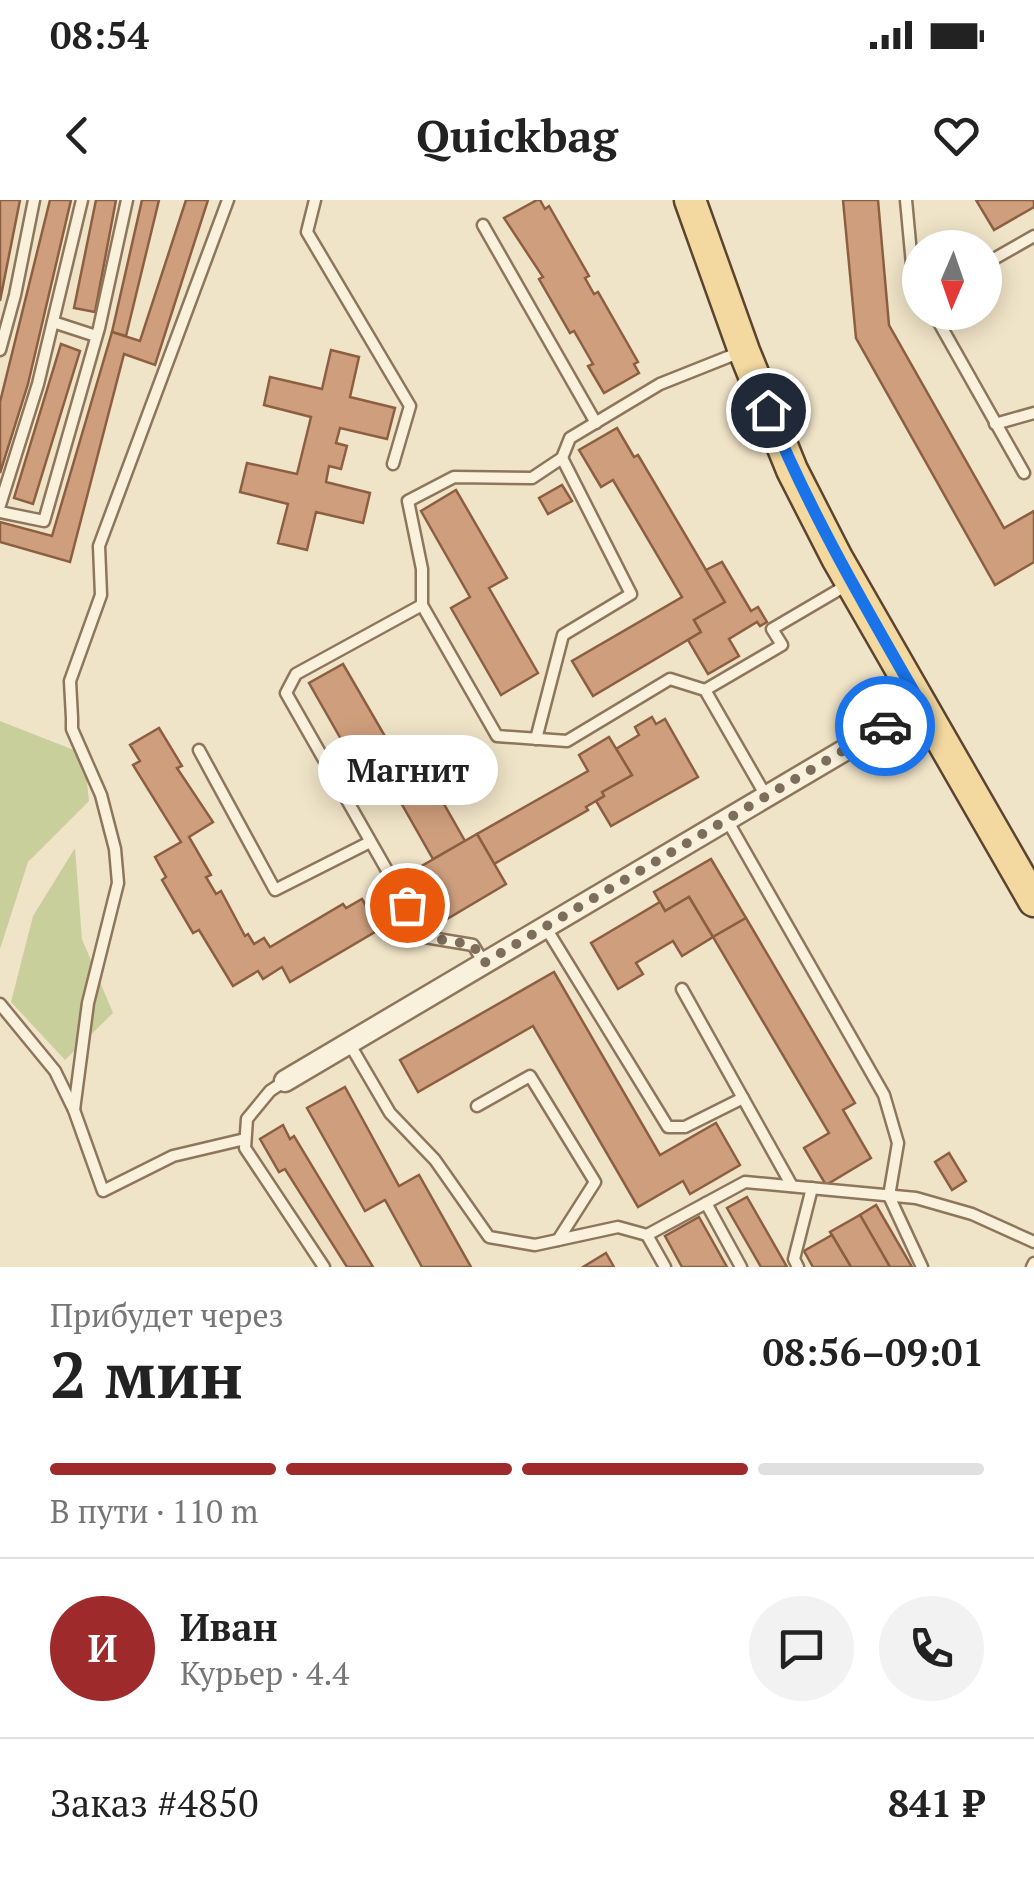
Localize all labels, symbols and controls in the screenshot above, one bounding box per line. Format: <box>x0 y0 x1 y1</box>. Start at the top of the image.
text: 08:54 <box>50 10 149 60</box>
text: Quickbag <box>416 105 618 165</box>
icon: back <box>50 108 105 163</box>
icon: heart <box>929 108 984 163</box>
north arrow <box>902 230 1002 330</box>
map controls <box>902 230 1002 330</box>
pin <box>726 368 811 453</box>
icon: home <box>741 383 796 438</box>
courier <box>835 676 935 776</box>
icon: car <box>858 699 913 754</box>
callout: Магнит <box>317 735 497 805</box>
text: Магнит <box>347 749 469 791</box>
pin <box>365 863 450 948</box>
icon: bag <box>380 878 435 933</box>
text: Прибудет через <box>50 1294 284 1336</box>
text: 08:56–09:01 <box>762 1327 984 1377</box>
text: 2 мин <box>50 1330 243 1417</box>
text: В пути · 110 m <box>50 1490 258 1532</box>
button: chat <box>749 1596 854 1701</box>
button: phone <box>879 1596 984 1701</box>
text: Иван <box>180 1602 278 1652</box>
text: И <box>88 1623 117 1673</box>
text: Курьер · 4.4 <box>180 1652 349 1694</box>
text: Заказ #4850 <box>50 1778 259 1828</box>
text: 841 ₽ <box>888 1778 984 1828</box>

